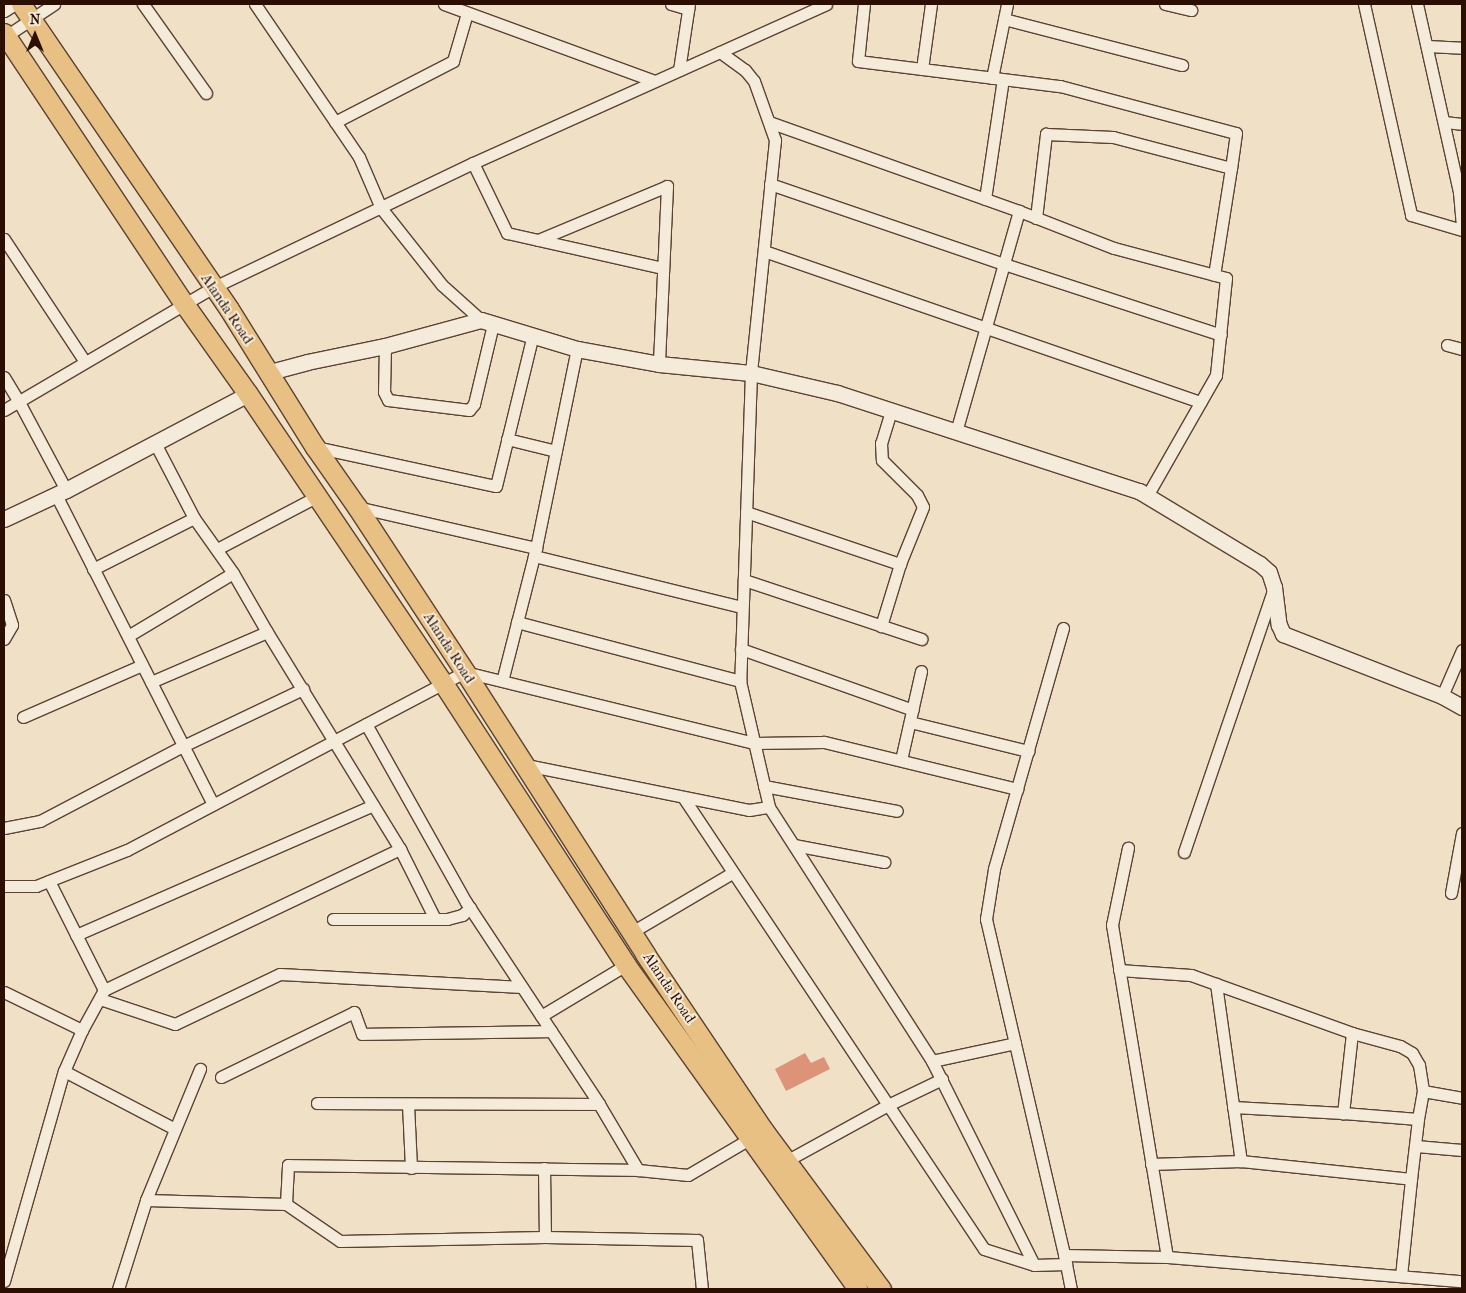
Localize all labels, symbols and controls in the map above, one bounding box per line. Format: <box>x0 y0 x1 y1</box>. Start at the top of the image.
north arrow <box>10 10 60 60</box>
text: N <box>30 11 40 28</box>
street label: Alanda Road <box>197 270 257 348</box>
street label: Alanda Road <box>419 609 479 687</box>
street label: Alanda Road <box>639 949 699 1027</box>

